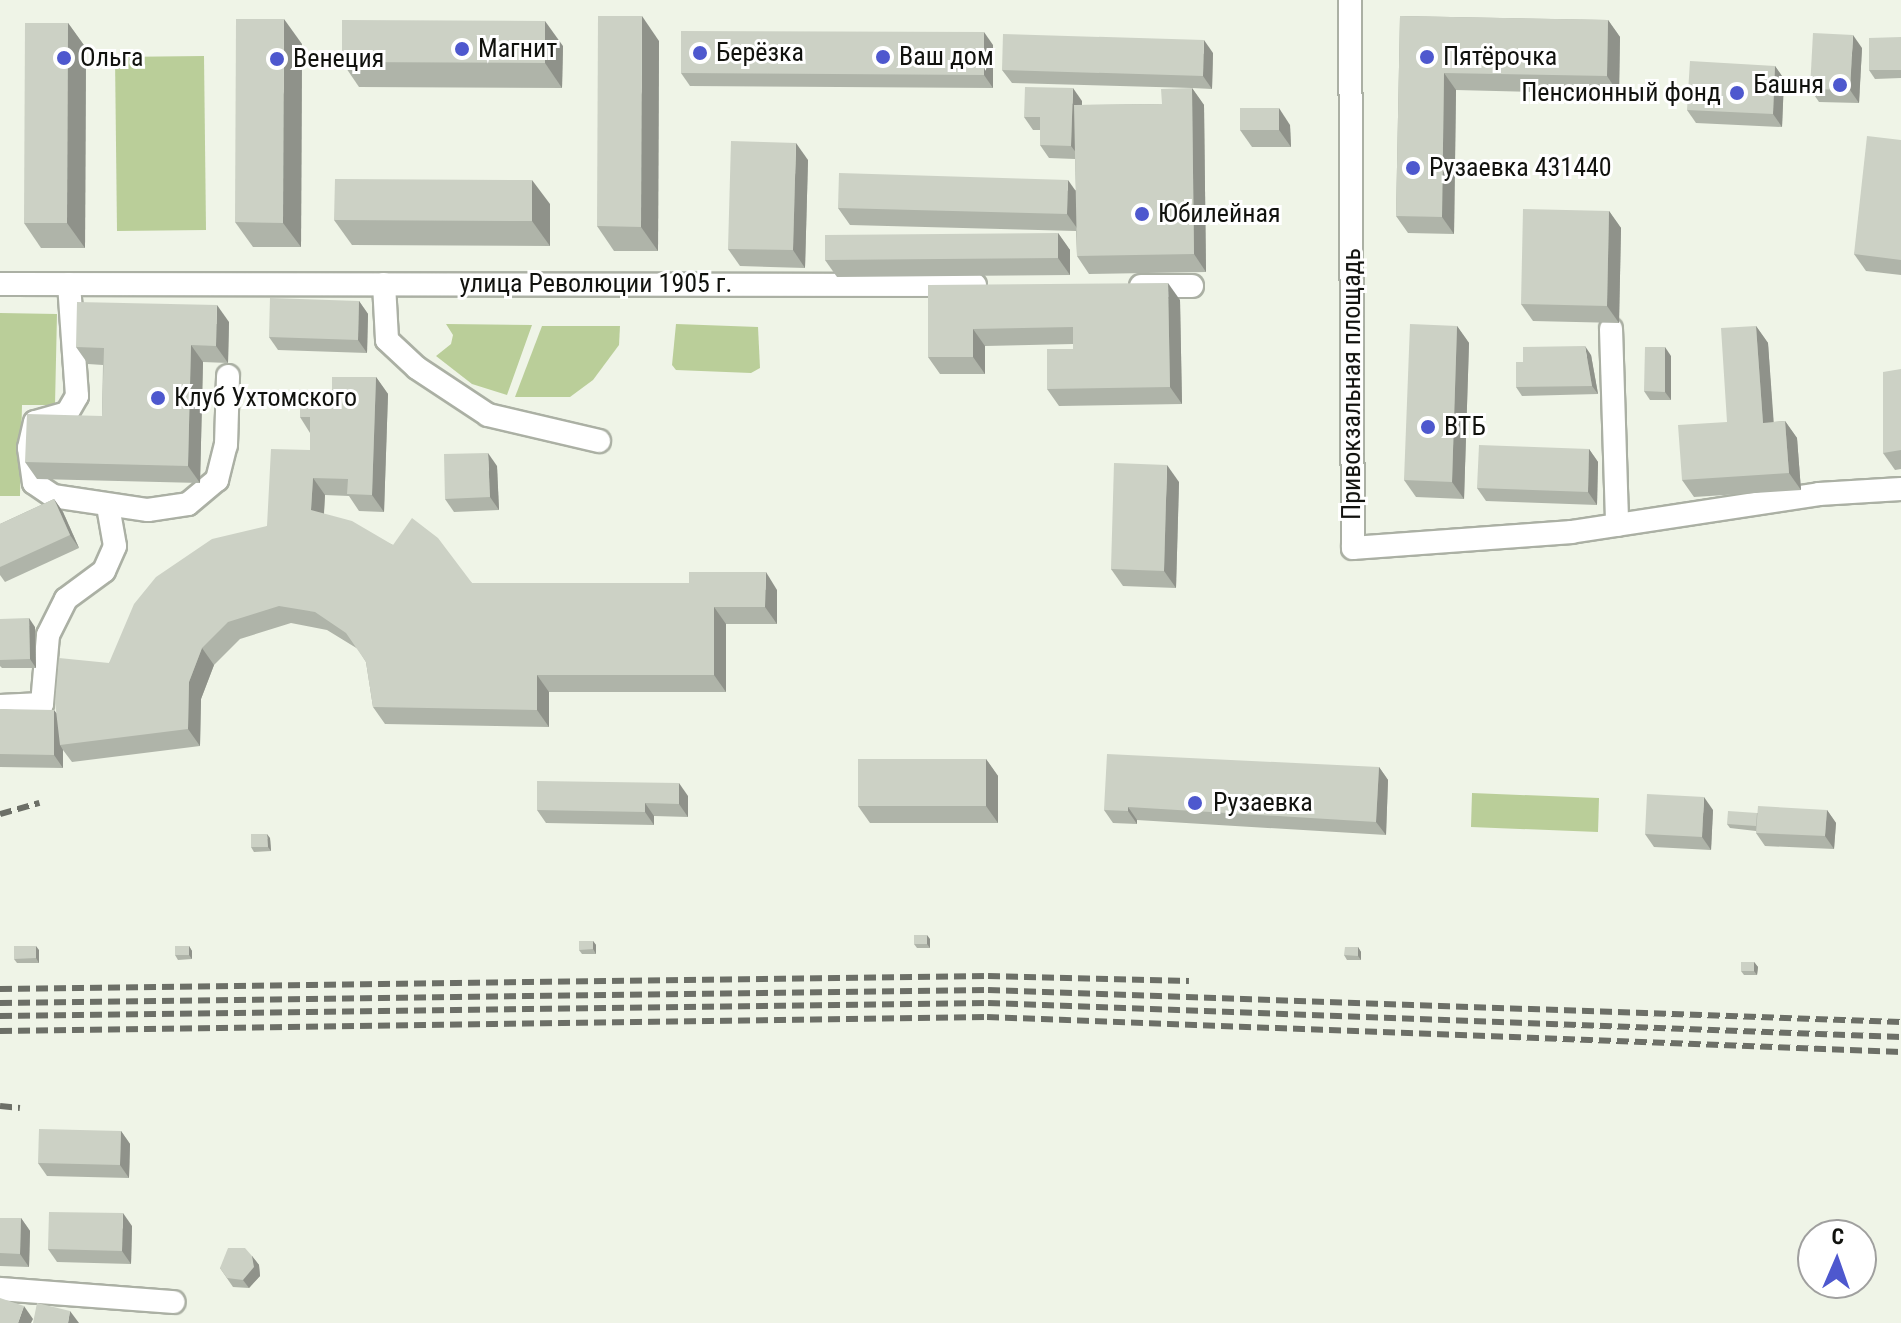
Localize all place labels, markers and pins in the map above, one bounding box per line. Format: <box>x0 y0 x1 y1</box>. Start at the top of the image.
place label: Магнит <box>478 33 557 65</box>
place label: Берёзка <box>716 37 804 69</box>
marker: Магнит <box>453 40 471 58</box>
place label: Ваш дом <box>899 41 994 73</box>
place label: Пятёрочка <box>1443 41 1557 73</box>
place label: Ольга <box>80 42 143 74</box>
place label: Венеция <box>293 43 384 75</box>
marker: Берёзка <box>691 44 709 62</box>
marker: Ваш дом <box>874 48 892 66</box>
marker: Пятёрочка <box>1418 48 1436 66</box>
marker: Ольга <box>55 49 73 67</box>
marker: Венеция <box>268 50 286 68</box>
place label: Башня <box>1753 69 1824 101</box>
marker: Башня <box>1831 76 1849 94</box>
place label: Пенсионный фонд <box>1521 77 1721 109</box>
marker: Пенсионный фонд <box>1728 84 1746 102</box>
place label: Рузаевка 431440 <box>1429 152 1612 184</box>
marker: Рузаевка 431440 <box>1404 159 1422 177</box>
place label: Юбилейная <box>1158 198 1280 230</box>
marker: Юбилейная <box>1133 205 1151 223</box>
place label: Клуб Ухтомского <box>174 382 357 414</box>
marker: Клуб Ухтомского <box>149 389 167 407</box>
place label: ВТБ <box>1444 411 1486 443</box>
marker: ВТБ <box>1419 418 1437 436</box>
place label: Рузаевка <box>1213 787 1313 819</box>
marker: Рузаевка <box>1184 792 1206 814</box>

